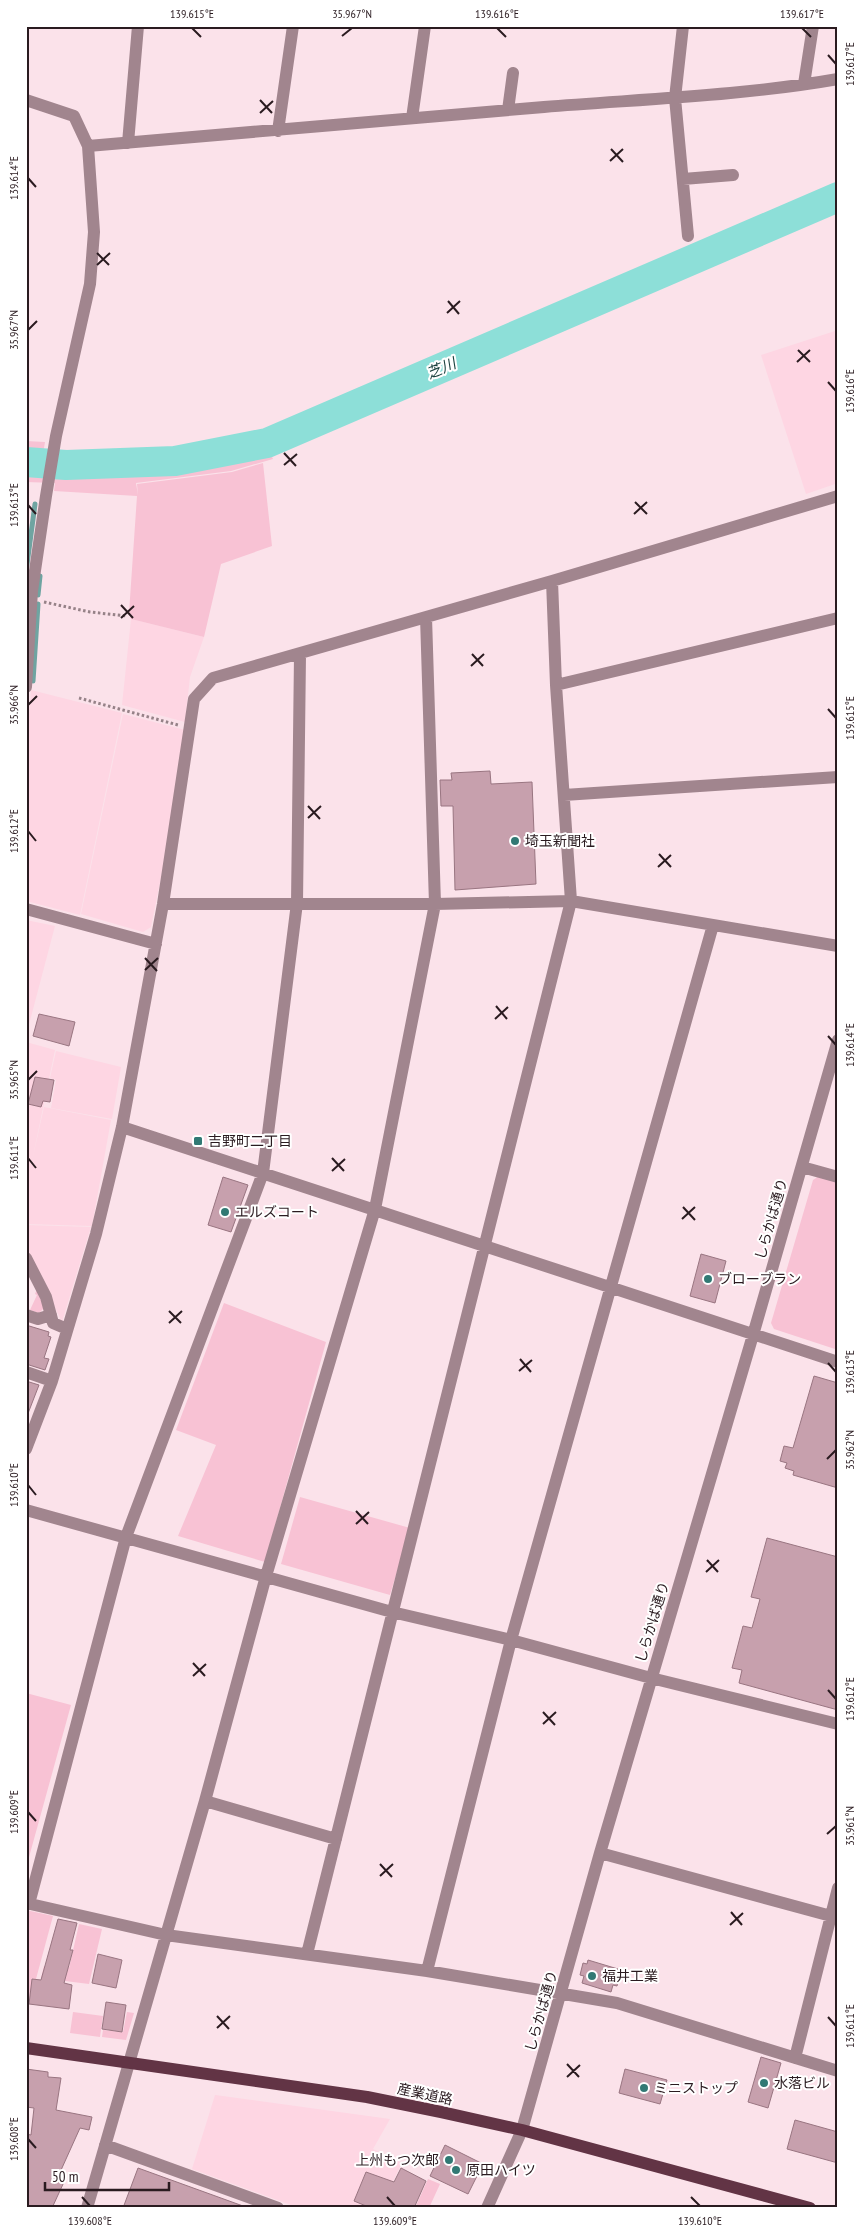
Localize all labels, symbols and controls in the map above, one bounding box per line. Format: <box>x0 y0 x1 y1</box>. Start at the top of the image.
text: 139.615°E <box>170 6 214 21</box>
text: 35.967°N <box>332 6 372 21</box>
text: 139.616°E <box>475 6 519 21</box>
text: 139.617°E <box>780 6 824 21</box>
text: 139.617°E <box>842 42 857 86</box>
text: 139.614°E <box>6 156 21 200</box>
text: 35.967°N <box>6 310 21 350</box>
water label: 芝川 <box>423 353 460 383</box>
text: 139.616°E <box>842 369 857 413</box>
text: 139.613°E <box>6 483 21 527</box>
text: 35.966°N <box>6 685 21 725</box>
text: 139.615°E <box>842 696 857 740</box>
text: 139.612°E <box>6 809 21 853</box>
place label: 埼玉新聞社 <box>525 832 595 850</box>
marker: 埼玉新聞社 <box>509 835 521 847</box>
text: 139.614°E <box>842 1023 857 1067</box>
text: 35.965°N <box>6 1060 21 1100</box>
place label: 吉野町二丁目 <box>208 1132 292 1150</box>
marker: 吉野町二丁目 <box>192 1135 204 1147</box>
text: 139.611°E <box>6 1136 21 1180</box>
street label: しらかば通り <box>751 1176 791 1262</box>
place label: エルズコート <box>235 1203 319 1221</box>
marker: エルズコート <box>219 1206 231 1218</box>
place label: ブローブラン <box>718 1270 801 1288</box>
marker: ブローブラン <box>702 1273 714 1285</box>
text: 139.613°E <box>842 1350 857 1394</box>
text: 35.962°N <box>842 1430 857 1470</box>
text: 139.610°E <box>6 1463 21 1507</box>
street label: しらかば通り <box>631 1579 673 1665</box>
text: 139.612°E <box>842 1677 857 1721</box>
text: 139.609°E <box>6 1790 21 1834</box>
text: 35.961°N <box>842 1806 857 1846</box>
place label: 福井工業 <box>602 1967 658 1985</box>
street label: しらかば通り <box>521 1968 561 2054</box>
marker: 福井工業 <box>586 1970 598 1982</box>
text: 139.611°E <box>842 2004 857 2048</box>
place label: 水落ビル <box>774 2074 830 2092</box>
marker: 水落ビル <box>758 2077 770 2089</box>
street label: 産業道路 <box>396 2079 454 2109</box>
place label: ミニストップ <box>654 2079 738 2097</box>
marker: ミニストップ <box>638 2082 650 2094</box>
text: 139.608°E <box>6 2117 21 2161</box>
place label: 上州もつ次郎 <box>356 2151 439 2169</box>
marker: 上州もつ次郎 <box>443 2154 455 2166</box>
scale bar <box>45 2159 169 2191</box>
place label: 原田ハイツ <box>466 2161 536 2179</box>
marker: 原田ハイツ <box>450 2164 462 2176</box>
text: 50 m <box>52 2167 78 2186</box>
text: 139.608°E <box>68 2213 112 2228</box>
text: 139.609°E <box>373 2213 417 2228</box>
text: 139.610°E <box>678 2213 722 2228</box>

